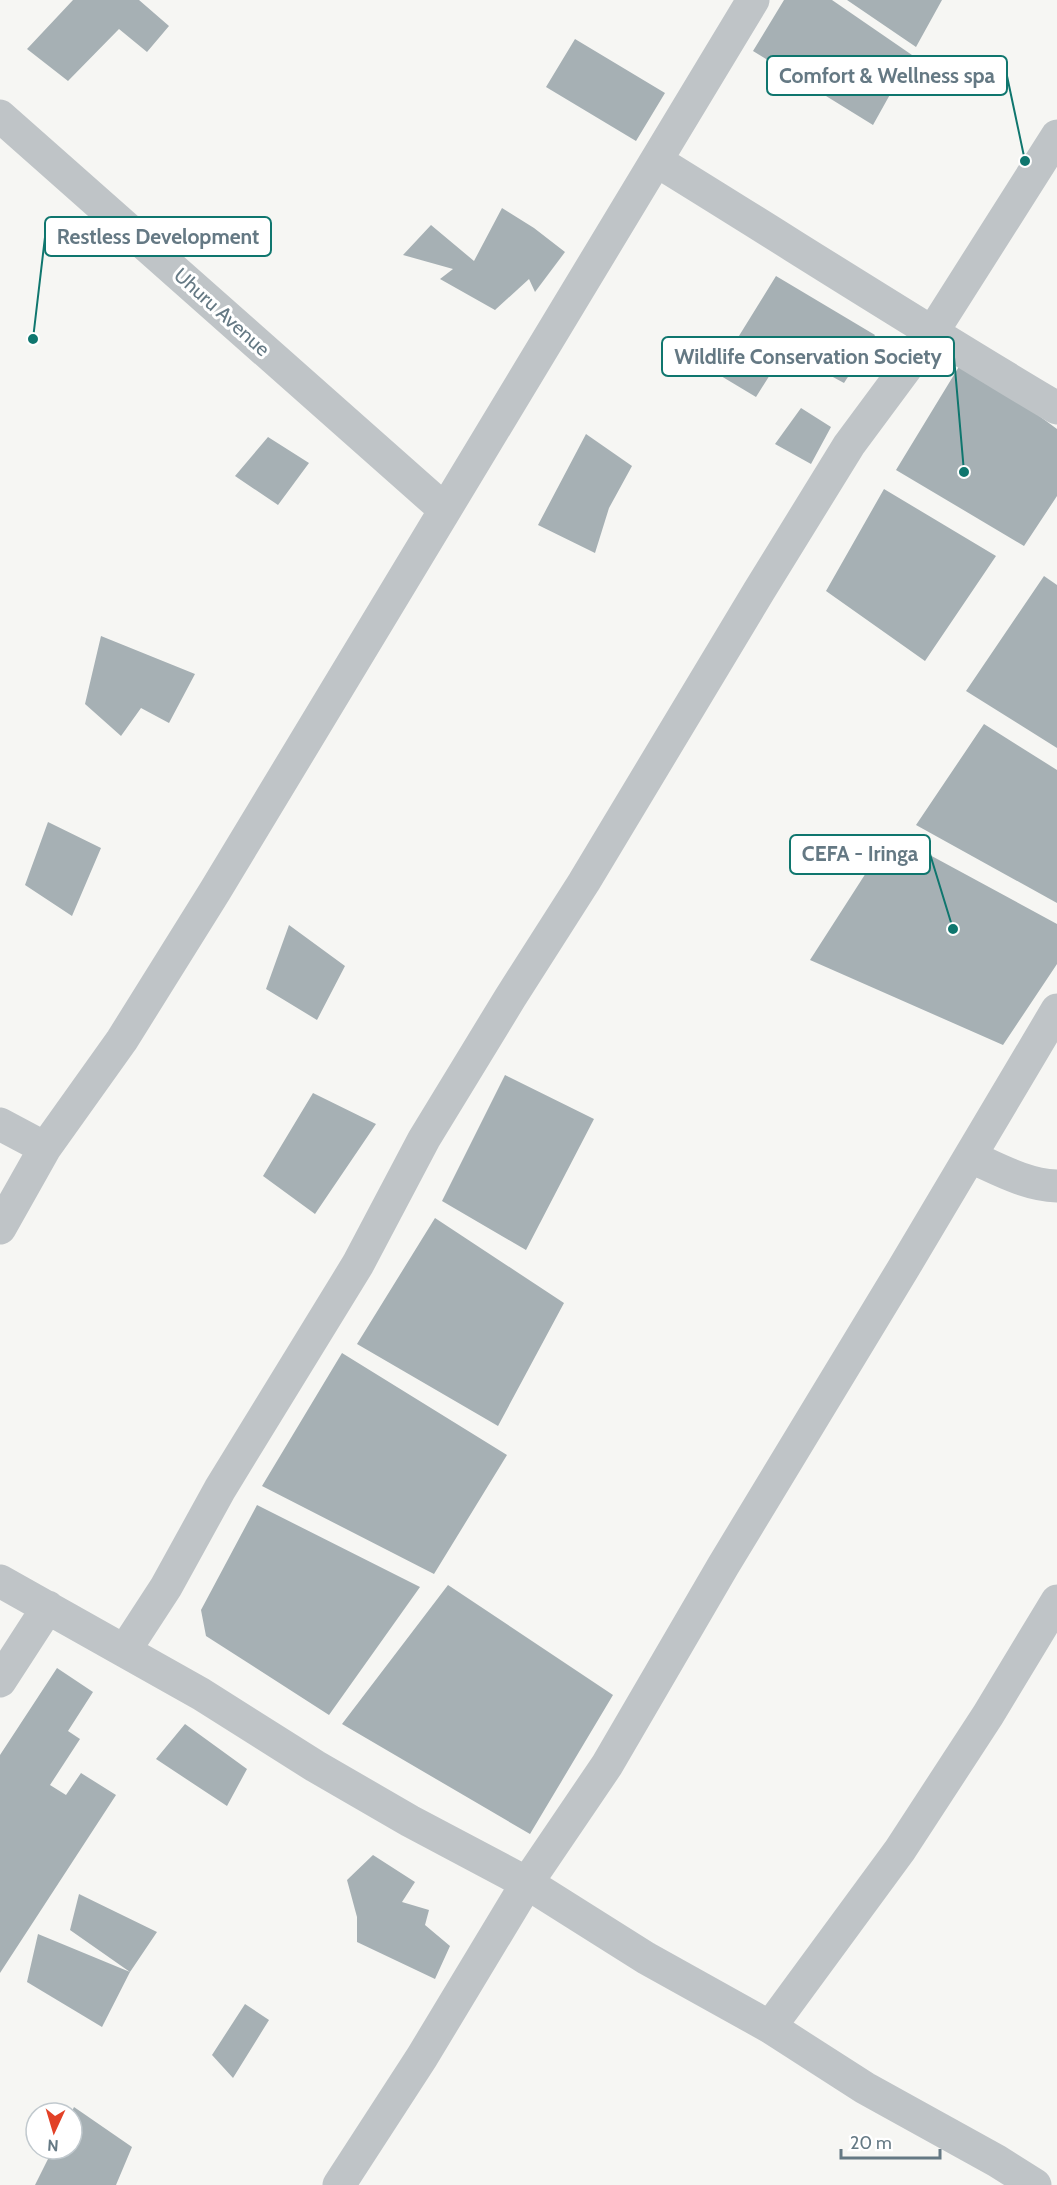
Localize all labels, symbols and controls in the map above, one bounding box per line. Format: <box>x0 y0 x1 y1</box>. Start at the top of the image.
callout: Comfort & Wellness spa <box>767 56 1007 95</box>
text: Comfort & Wellness spa <box>779 63 996 88</box>
callout: Restless Development <box>45 217 271 256</box>
text: Restless Development <box>57 224 259 249</box>
street label: Uhuru Avenue <box>169 263 275 361</box>
callout: Wildlife Conservation Society <box>662 337 954 376</box>
text: Wildlife Conservation Society <box>674 344 943 369</box>
callout: CEFA - Iringa <box>790 835 930 874</box>
text: CEFA - Iringa <box>802 841 919 866</box>
north arrow <box>24 2101 84 2161</box>
scale bar <box>841 2122 940 2160</box>
text: 20 m <box>850 2132 892 2154</box>
text: N <box>47 2136 59 2155</box>

